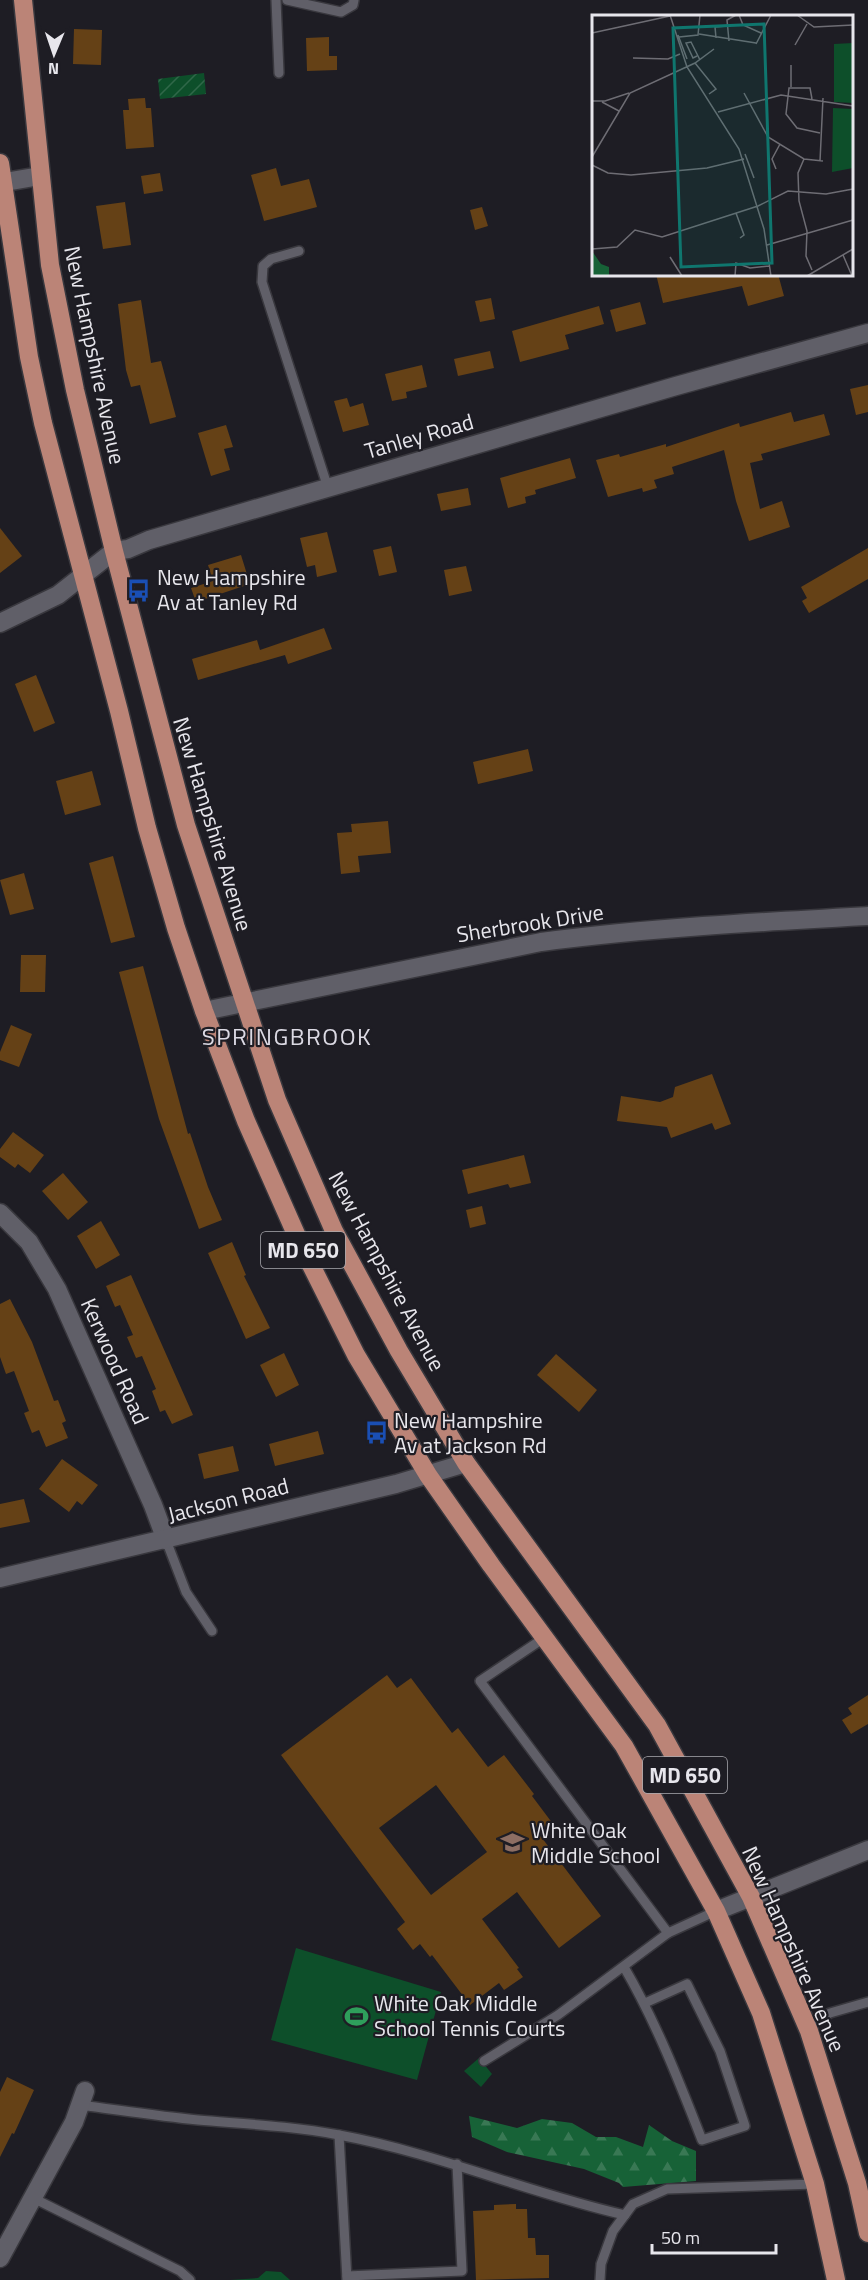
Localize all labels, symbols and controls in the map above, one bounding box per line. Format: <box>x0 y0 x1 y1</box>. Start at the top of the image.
inset map <box>592 15 853 276</box>
north arrow <box>24 24 84 84</box>
text: N <box>48 57 59 81</box>
street label: New Hampshire Avenue <box>55 243 135 467</box>
street label: Tanley Road <box>361 404 477 468</box>
place label: New Hampshire Av at Tanley Rd <box>157 560 306 619</box>
bus stop icon: New Hampshire Av at Tanley Rd <box>126 577 152 603</box>
street label: New Hampshire Avenue <box>164 713 262 935</box>
street label: Sherbrook Drive <box>454 895 606 951</box>
district label: SPRINGBROOK <box>202 1018 372 1054</box>
street label: New Hampshire Avenue <box>320 1165 454 1377</box>
road number: MD 650 <box>261 1232 345 1268</box>
street label: Kerwood Road <box>72 1292 158 1430</box>
place label: New Hampshire Av at Jackson Rd <box>394 1403 547 1462</box>
bus stop icon: New Hampshire Av at Jackson Rd <box>363 1420 389 1446</box>
street label: Jackson Road <box>164 1469 292 1531</box>
road number: MD 650 <box>643 1757 727 1793</box>
place label: White Oak Middle School <box>531 1813 660 1872</box>
school or university icon: White Oak Middle School <box>500 1830 526 1856</box>
street label: New Hampshire Avenue <box>733 1841 855 2057</box>
place label: White Oak Middle School Tennis Courts <box>374 1986 565 2045</box>
sports icon: White Oak Middle School Tennis Courts <box>343 2003 369 2029</box>
scale bar <box>652 2217 776 2255</box>
text: 50 m <box>661 2224 700 2251</box>

